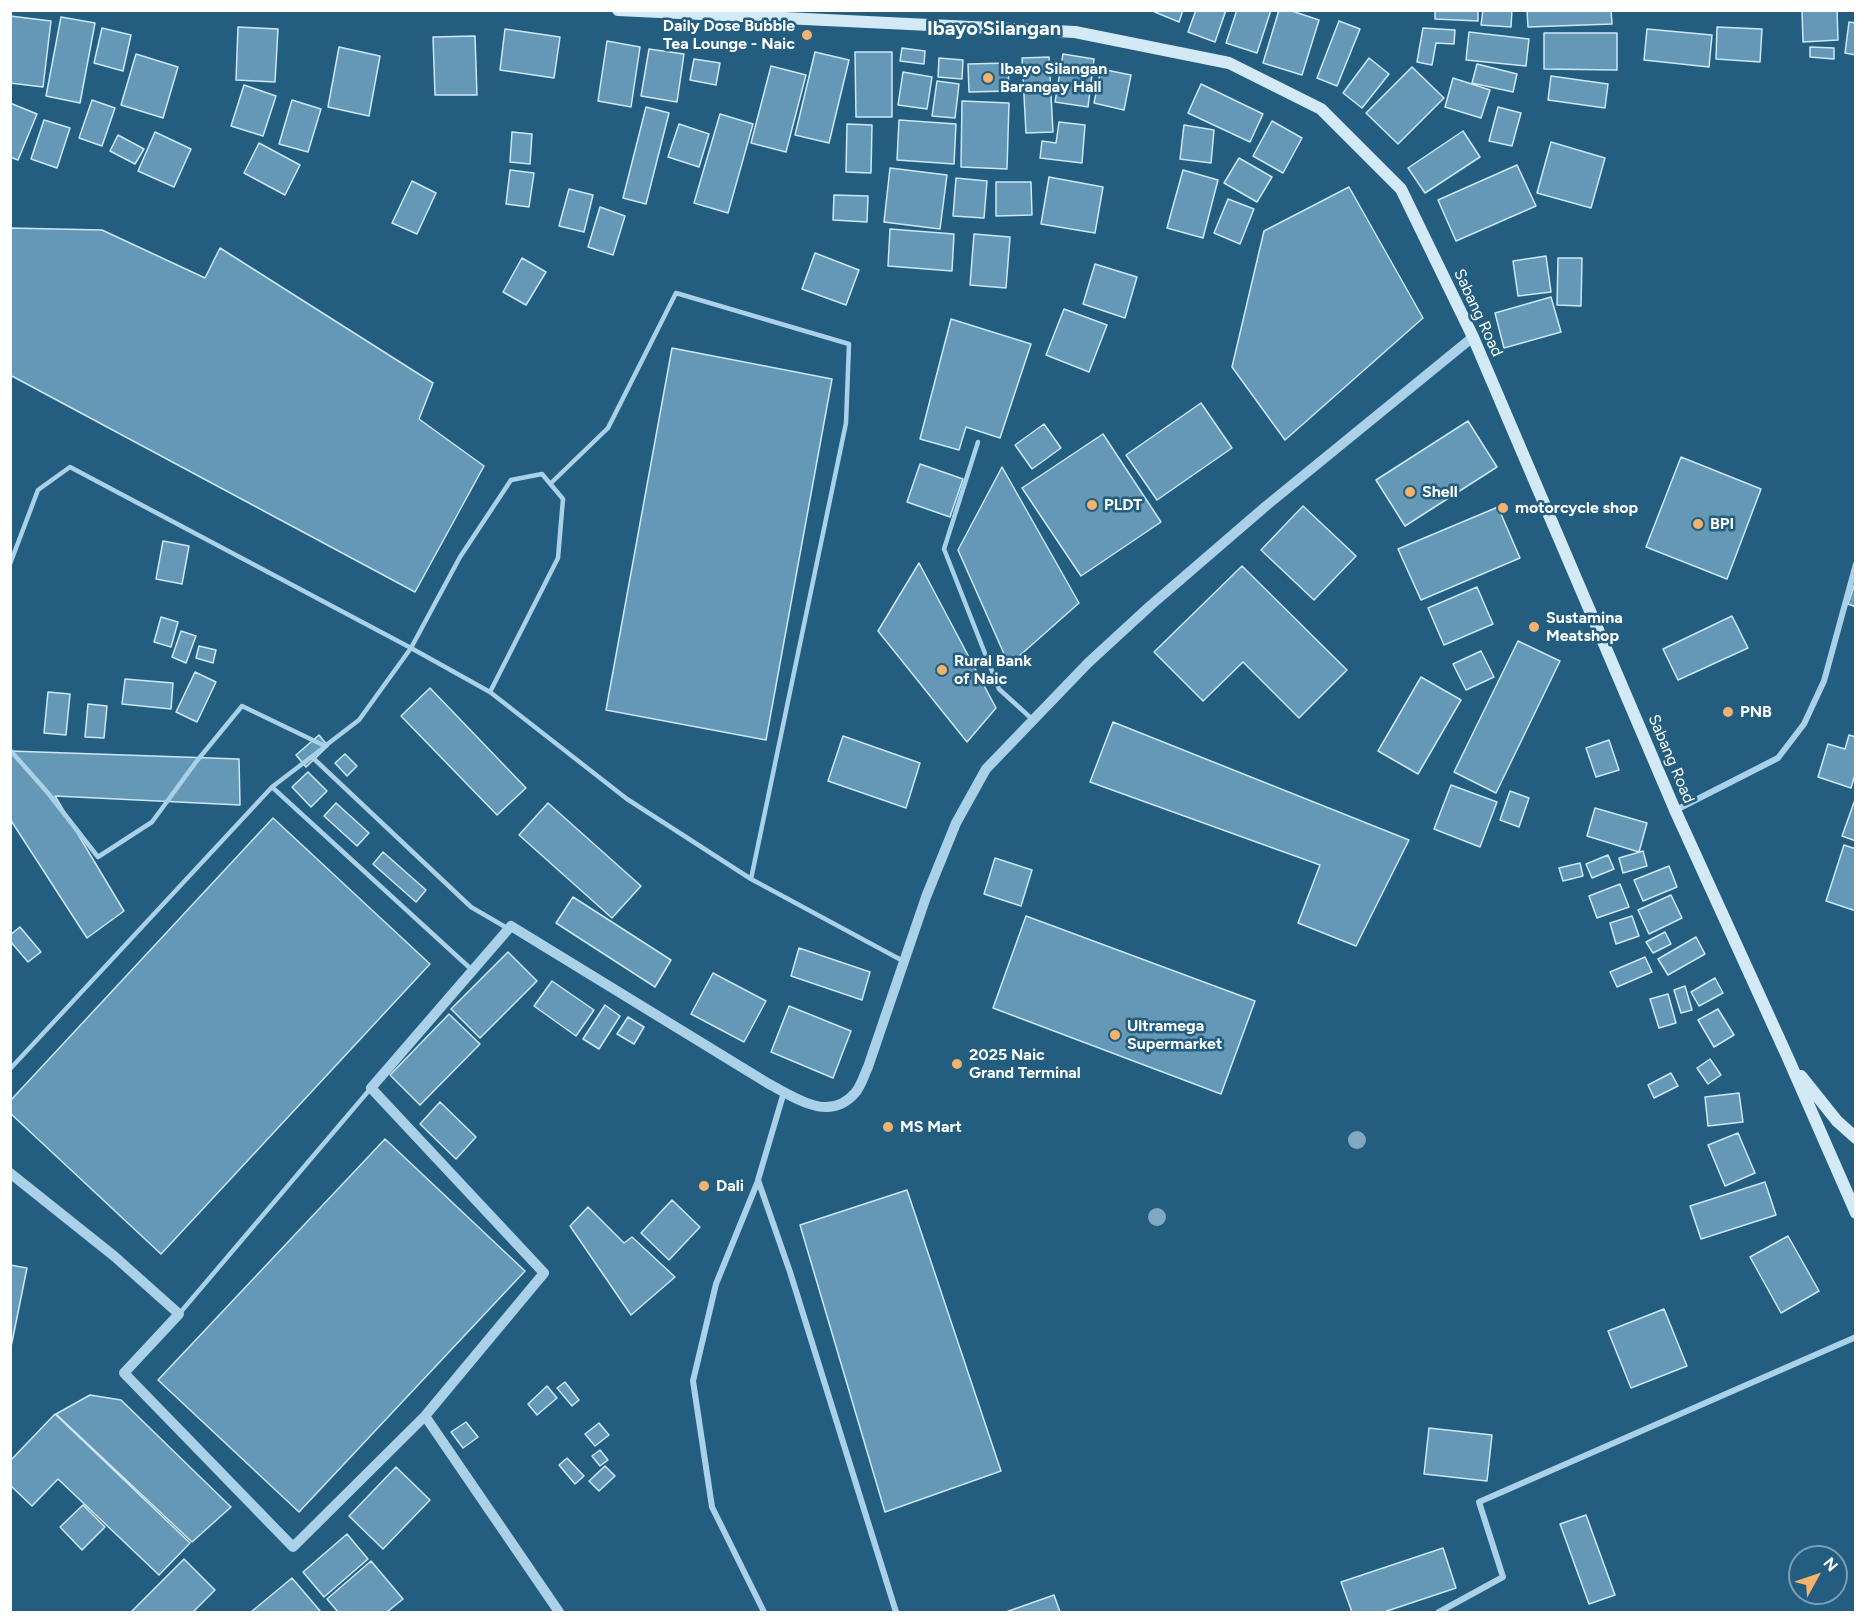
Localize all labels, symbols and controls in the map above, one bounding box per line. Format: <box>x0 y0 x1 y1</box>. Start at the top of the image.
place label: Daily Dose Bubble Tea Lounge - Naic <box>663 16 795 54</box>
district label: Ibayo Silangan <box>927 17 1061 41</box>
marker: Daily Dose Bubble Tea Lounge - Naic <box>800 28 814 42</box>
place label: Ibayo Silangan Barangay Hall <box>1000 59 1107 97</box>
marker: Ibayo Silangan Barangay Hall <box>981 71 995 85</box>
street label: Sabang Road <box>1449 266 1507 360</box>
place label: Shell <box>1422 482 1458 502</box>
marker: Shell <box>1403 485 1417 499</box>
place label: PLDT <box>1104 495 1142 515</box>
marker: PLDT <box>1085 498 1099 512</box>
place label: motorcycle shop <box>1515 498 1638 518</box>
marker: motorcycle shop <box>1496 501 1510 515</box>
place label: BPI <box>1710 514 1734 534</box>
marker: BPI <box>1691 517 1705 531</box>
place label: Sustamina Meatshop <box>1546 608 1623 646</box>
marker: Sustamina Meatshop <box>1527 620 1541 634</box>
place label: Rural Bank of Naic <box>954 651 1032 689</box>
marker: Rural Bank of Naic <box>935 663 949 677</box>
place label: PNB <box>1740 702 1772 722</box>
marker: PNB <box>1721 705 1735 719</box>
street label: Sabang Road <box>1644 712 1698 806</box>
place label: Ultramega Supermarket <box>1127 1016 1222 1054</box>
marker: Ultramega Supermarket <box>1108 1028 1122 1042</box>
place label: 2025 Naic Grand Terminal <box>969 1045 1081 1083</box>
marker: 2025 Naic Grand Terminal <box>950 1057 964 1071</box>
place label: MS Mart <box>900 1117 962 1137</box>
marker: MS Mart <box>881 1120 895 1134</box>
place label: Dali <box>716 1176 744 1196</box>
marker: Dali <box>697 1179 711 1193</box>
north arrow <box>1788 1545 1848 1605</box>
text: N <box>1819 1554 1842 1575</box>

